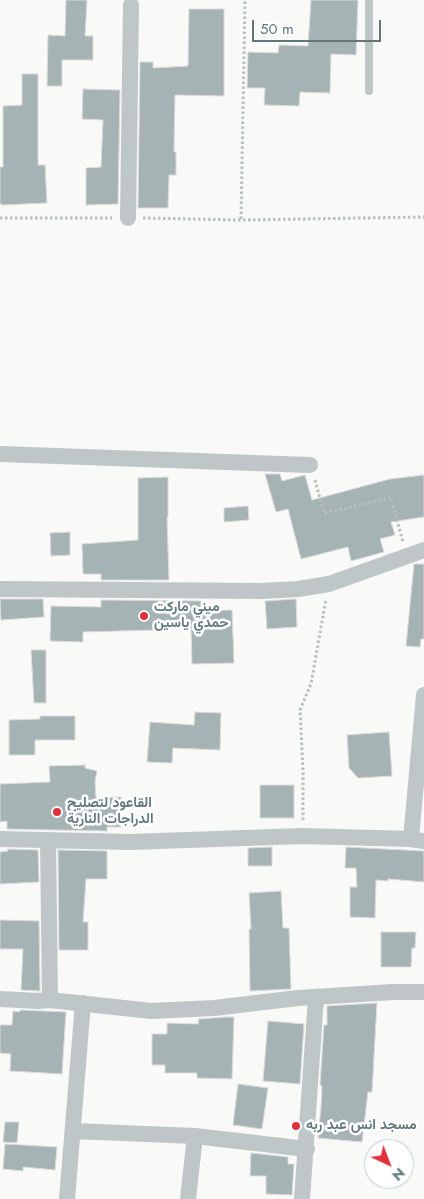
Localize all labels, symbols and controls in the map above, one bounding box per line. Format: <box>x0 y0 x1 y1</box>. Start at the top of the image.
scale bar <box>254 10 383 42</box>
text: 50 m <box>260 18 294 40</box>
place label: ميني ماركت حمدي ياسين <box>154 600 229 632</box>
marker: ميني ماركت حمدي ياسين <box>138 610 150 622</box>
place label: القاعود لتصليح الدراجات النارية <box>67 796 154 829</box>
marker: القاعود لتصليح الدراجات النارية <box>51 806 63 818</box>
place label: مسجد انس عبد ربه <box>306 1118 417 1134</box>
marker: مسجد انس عبد ربه <box>290 1120 302 1132</box>
north arrow <box>364 1139 414 1189</box>
text: N <box>388 1163 409 1185</box>

